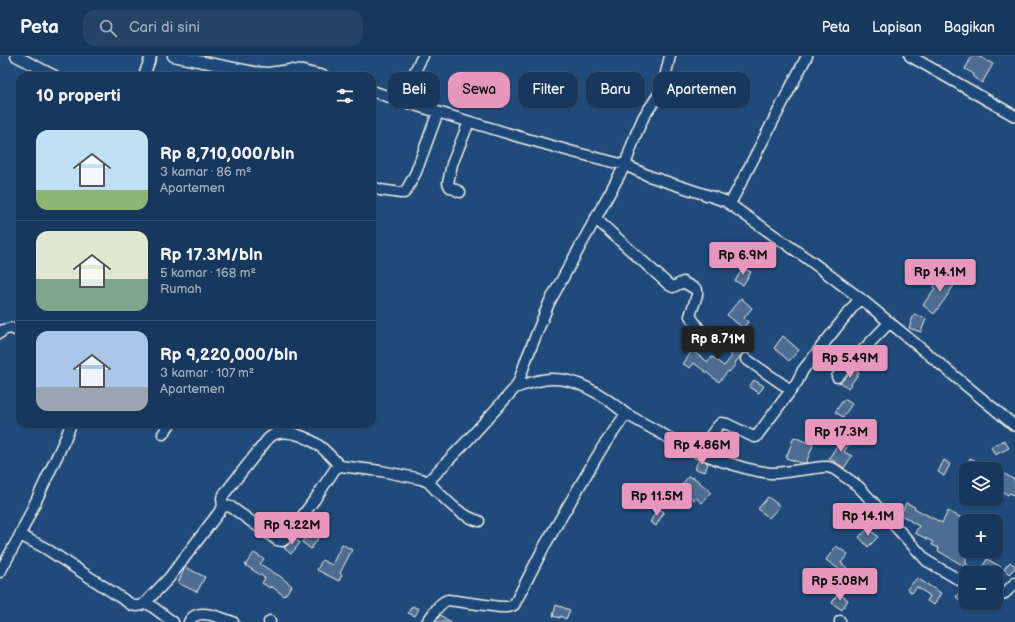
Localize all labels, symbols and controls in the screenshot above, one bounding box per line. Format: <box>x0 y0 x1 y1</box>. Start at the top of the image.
search box <box>83 10 363 46</box>
text: Peta <box>20 16 59 39</box>
icon: search <box>97 17 119 39</box>
text: Cari di sini <box>129 18 200 37</box>
text: Peta <box>822 19 850 36</box>
text: Lapisan <box>872 19 922 36</box>
text: Bagikan <box>944 19 995 36</box>
chip: Beli <box>388 72 440 108</box>
chip: Sewa <box>448 72 510 108</box>
chip: Filter <box>518 72 578 108</box>
chip: Baru <box>586 72 645 108</box>
chip: Apartemen <box>653 72 750 108</box>
icon: filters <box>334 85 356 107</box>
text: 10 properti <box>36 86 121 106</box>
text: Rp 8,710,000/bln <box>160 144 295 164</box>
icon: home <box>68 146 116 194</box>
text: 3 kamar · 86 m² <box>160 164 252 180</box>
text: Apartemen <box>160 180 225 196</box>
pin: Rp 6.9M <box>706 242 780 276</box>
text: Rp 17.3M/bln <box>160 245 263 265</box>
icon: home <box>68 247 116 295</box>
text: Rp 6.9M <box>718 247 768 263</box>
pin: Rp 14.1M <box>899 259 981 293</box>
text: Rp 14.1M <box>914 264 966 280</box>
text: 5 kamar · 168 m² <box>160 265 256 281</box>
text: Rumah <box>160 281 202 297</box>
pin: Rp 8.71M <box>677 326 759 360</box>
text: Rp 8.71M <box>691 331 745 347</box>
text: Rp 9,220,000/bln <box>160 345 298 365</box>
pin: Rp 5.49M <box>809 345 891 379</box>
icon: home <box>68 347 116 395</box>
text: Rp 5.49M <box>822 350 878 366</box>
text: 3 kamar · 107 m² <box>160 365 254 381</box>
text: Apartemen <box>160 381 225 397</box>
pin: Rp 17.3M <box>800 419 882 453</box>
text: Rp 17.3M <box>814 424 868 440</box>
pin: Rp 4.86M <box>661 432 743 466</box>
text: Rp 4.86M <box>673 437 731 453</box>
map controls <box>959 462 1003 610</box>
button: layers <box>959 462 1003 506</box>
pin: Rp 11.5M <box>616 483 698 517</box>
text: Rp 11.5M <box>631 488 683 504</box>
pin: Rp 14.1M <box>827 503 909 537</box>
text: Rp 14.1M <box>842 508 894 524</box>
pin: Rp 9.22M <box>251 512 333 546</box>
button: + <box>959 514 1003 558</box>
text: Rp 9.22M <box>263 517 321 533</box>
button: − <box>959 566 1003 610</box>
pin: Rp 5.08M <box>799 568 881 602</box>
text: Rp 5.08M <box>811 573 869 589</box>

